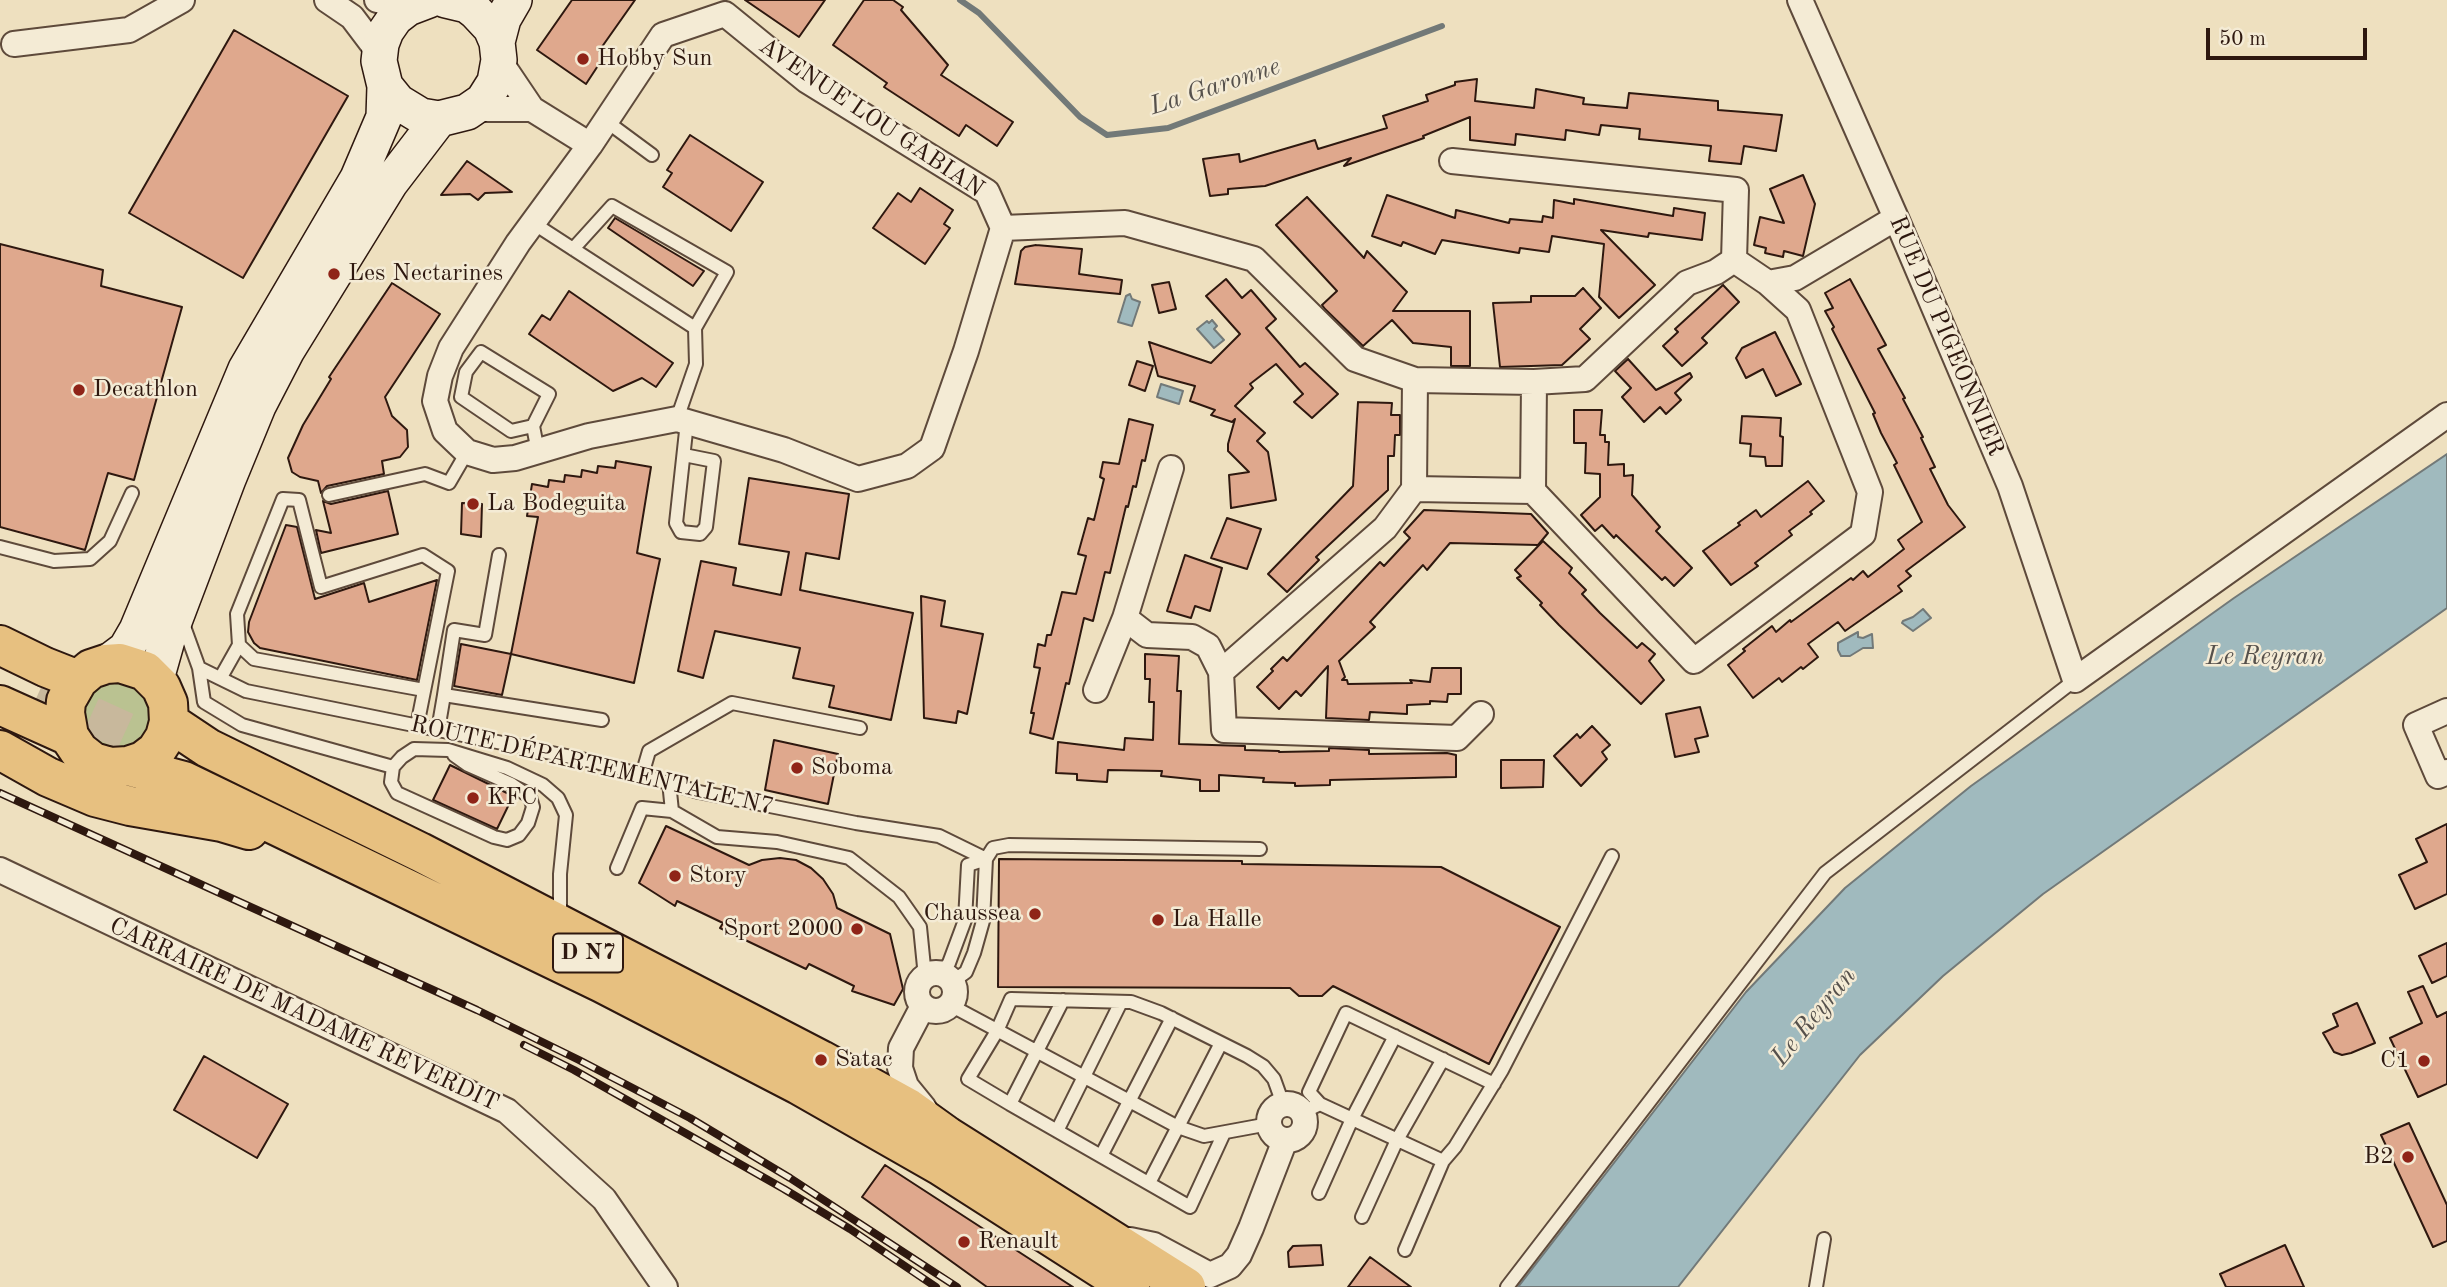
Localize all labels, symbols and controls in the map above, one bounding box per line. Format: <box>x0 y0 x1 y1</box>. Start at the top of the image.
scale bar <box>2209 14 2370 58</box>
text: 50 m <box>2219 29 2266 50</box>
street label: AVENUE LOU GABIAN <box>753 32 989 204</box>
place label: Hobby Sun <box>597 45 712 73</box>
marker: Hobby Sun <box>575 51 591 67</box>
water label: La Garonne <box>1146 51 1284 123</box>
street label: RUE DU PIGEONNIER <box>1882 212 2010 460</box>
place label: Les Nectarines <box>348 260 503 288</box>
marker: Les Nectarines <box>326 266 342 282</box>
place label: Decathlon <box>93 376 198 404</box>
marker: Decathlon <box>71 382 87 398</box>
place label: La Bodeguita <box>487 490 626 518</box>
marker: La Bodeguita <box>465 496 481 512</box>
water label: Le Reyran <box>2206 641 2324 673</box>
street label: ROUTE DÉPARTEMENTALE N7 <box>408 710 776 822</box>
place label: Soboma <box>811 754 893 782</box>
marker: Soboma <box>789 760 805 776</box>
place label: KFC <box>487 784 537 812</box>
marker: KFC <box>465 790 481 806</box>
place label: Story <box>689 862 747 890</box>
marker: Story <box>667 868 683 884</box>
place label: Chaussea <box>923 900 1021 928</box>
marker: Chaussea <box>1027 906 1043 922</box>
place label: La Halle <box>1172 906 1261 934</box>
street label: CARRAIRE DE MADAME REVERDIT <box>105 912 503 1118</box>
marker: La Halle <box>1150 912 1166 928</box>
place label: Sport 2000 <box>723 915 843 943</box>
marker: Sport 2000 <box>849 921 865 937</box>
road number: D N7 <box>553 934 623 972</box>
water label: Le Reyran <box>1765 961 1863 1073</box>
place label: Satac <box>835 1046 892 1074</box>
place label: C1 <box>2380 1047 2410 1075</box>
marker: Satac <box>813 1052 829 1068</box>
marker: C1 <box>2416 1053 2432 1069</box>
place label: B2 <box>2364 1143 2394 1171</box>
marker: B2 <box>2400 1149 2416 1165</box>
place label: Renault <box>978 1228 1059 1256</box>
marker: Renault <box>956 1234 972 1250</box>

